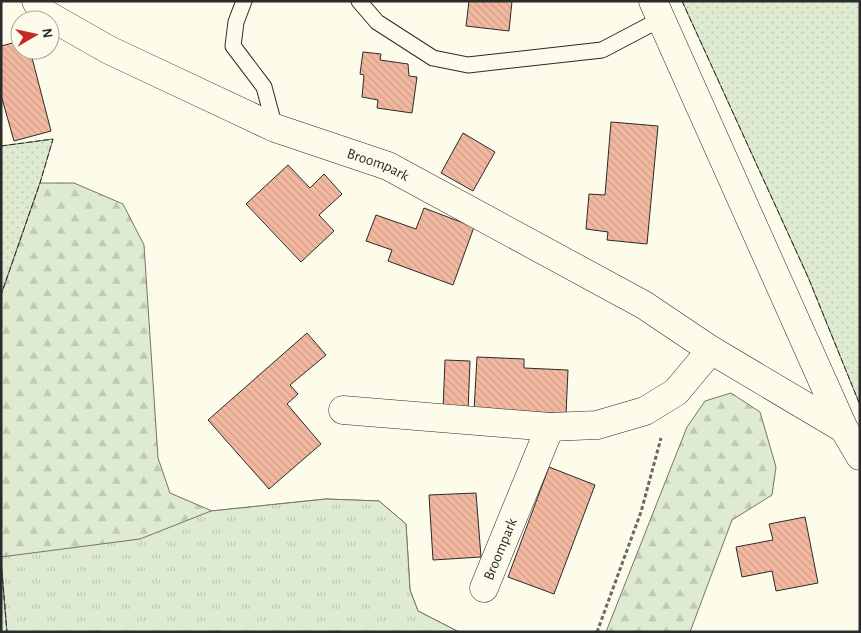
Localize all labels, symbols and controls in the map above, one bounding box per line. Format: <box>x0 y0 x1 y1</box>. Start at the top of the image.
north arrow <box>10 10 60 60</box>
text: N <box>39 27 55 39</box>
street label: Broompark <box>345 146 412 184</box>
street label: Broompark <box>481 516 520 582</box>

